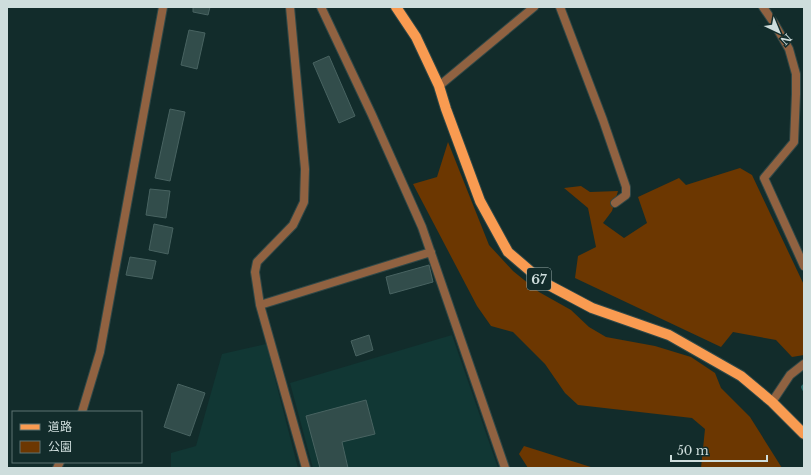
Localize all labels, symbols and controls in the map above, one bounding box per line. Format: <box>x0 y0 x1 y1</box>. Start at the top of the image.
north arrow <box>759 12 799 52</box>
text: N <box>777 31 795 48</box>
road number: 67 <box>527 268 551 290</box>
legend <box>12 411 142 463</box>
text: 道路 <box>48 419 72 434</box>
scale bar <box>671 437 767 463</box>
text: 公園 <box>48 439 72 454</box>
text: 50 m <box>677 443 709 458</box>

